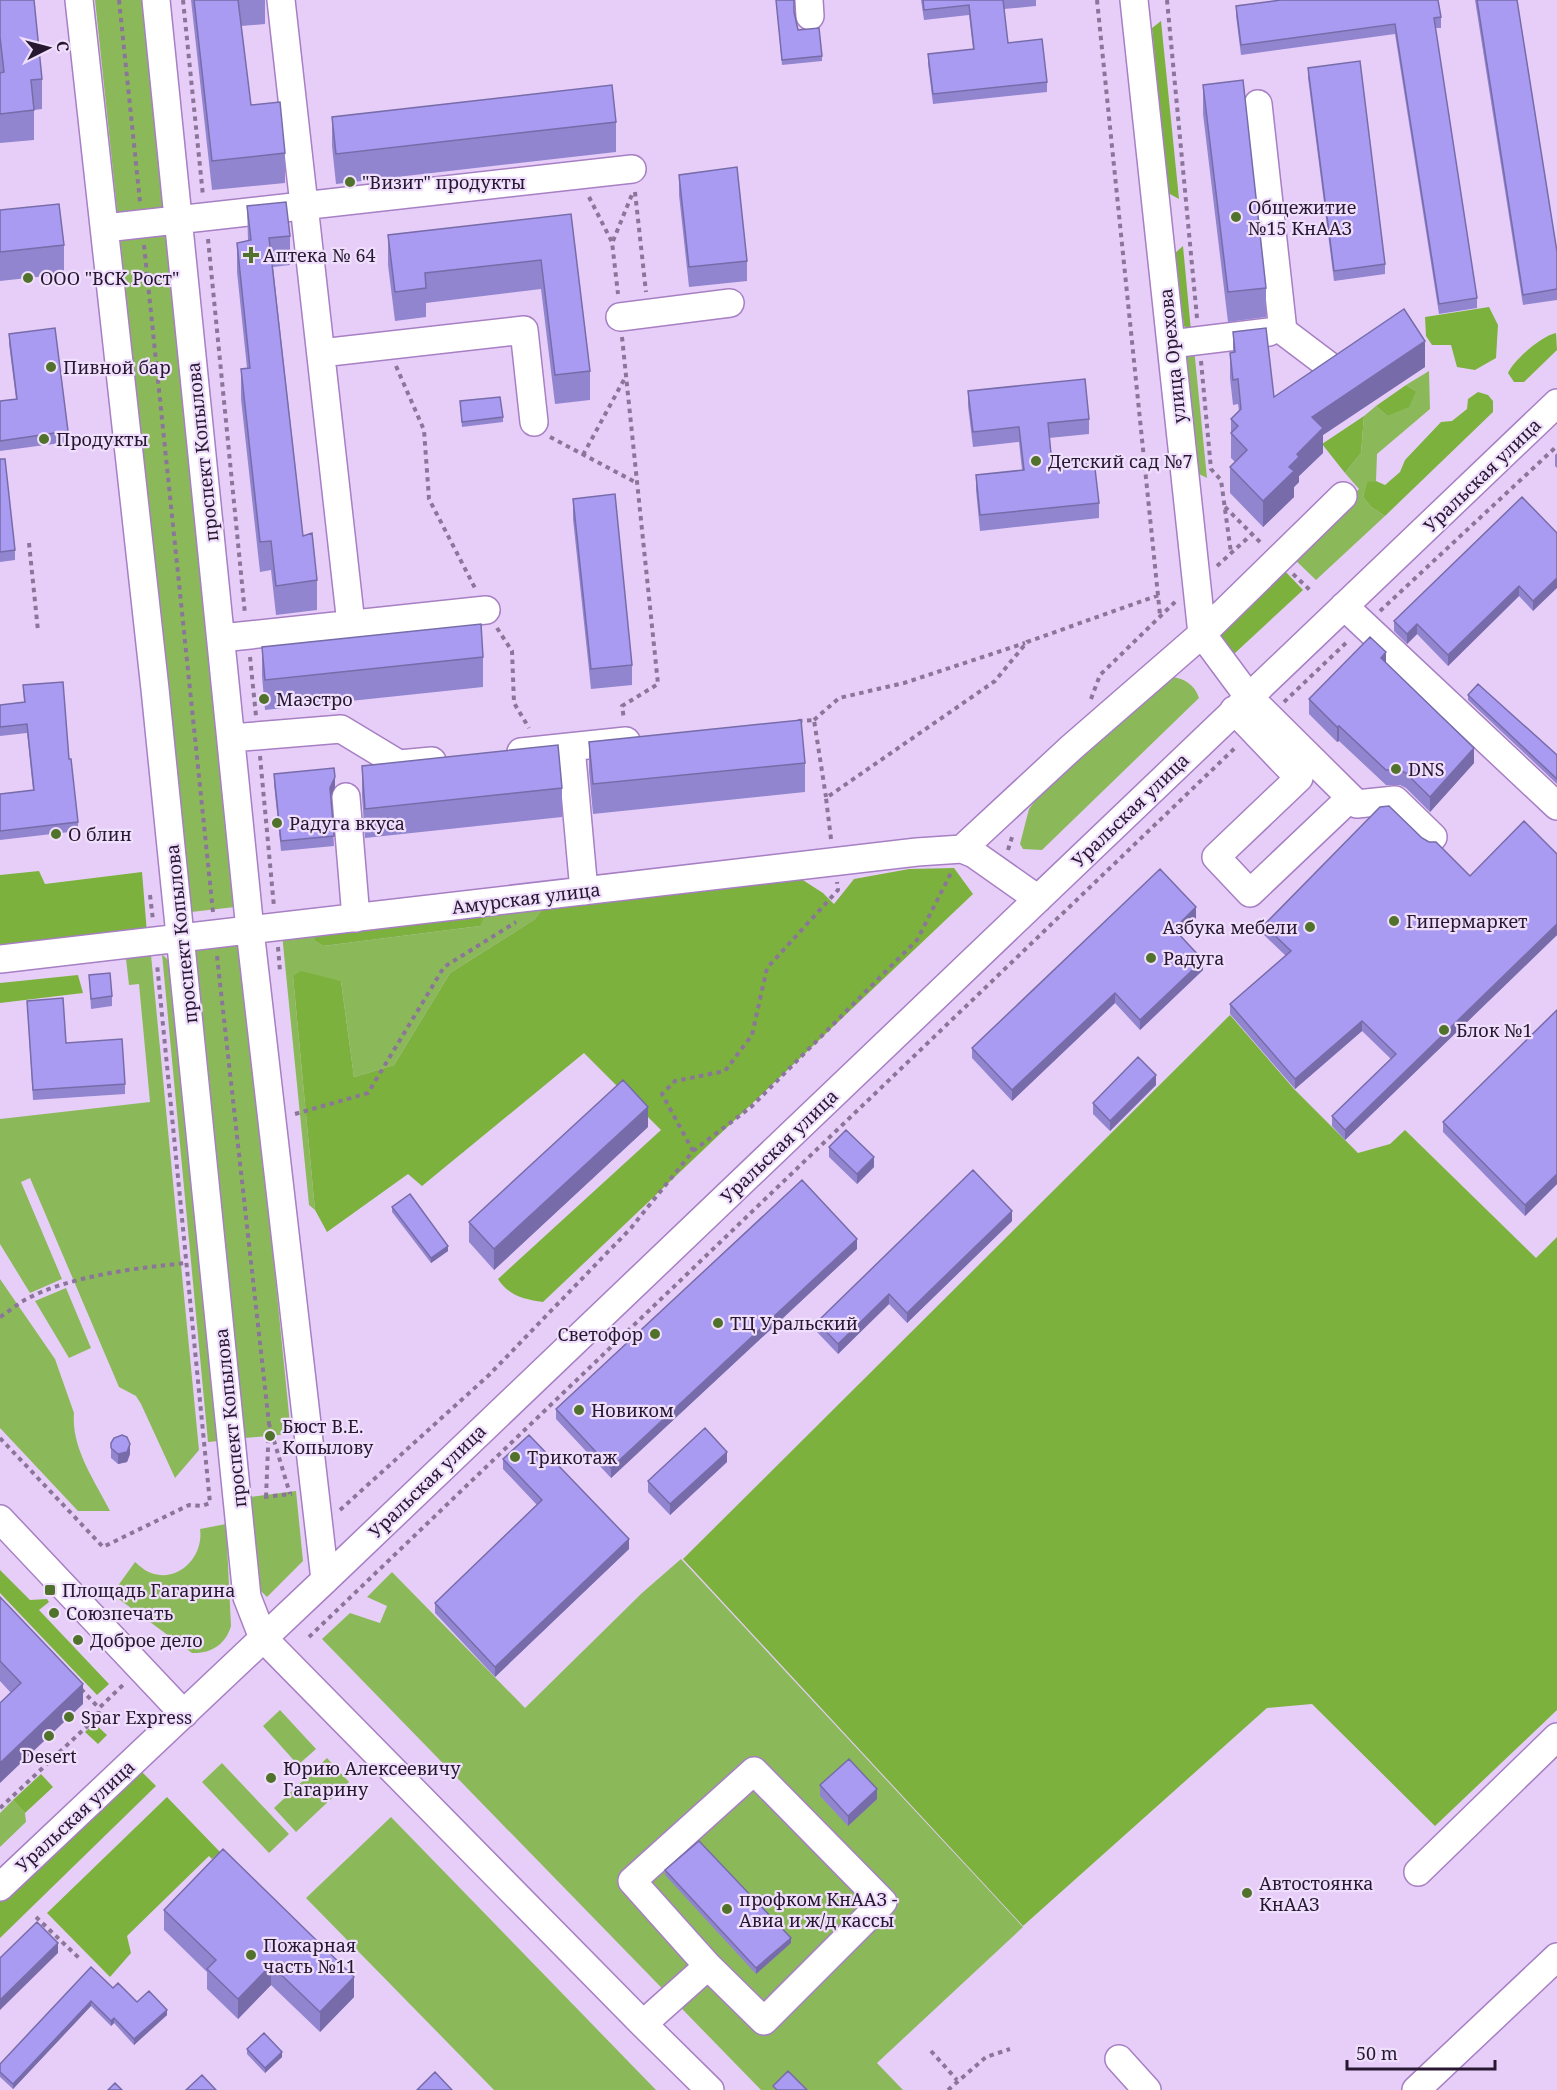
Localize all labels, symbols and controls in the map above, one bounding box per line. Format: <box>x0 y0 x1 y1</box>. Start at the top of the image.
north arrow <box>18 18 78 78</box>
text: С <box>51 40 74 53</box>
place label: "Визит" продукты <box>362 170 526 194</box>
marker: "Визит" продукты <box>343 175 357 189</box>
place label: Общежитие №15 КнААЗ <box>1248 195 1356 240</box>
marker: Общежитие №15 КнААЗ <box>1229 210 1243 224</box>
place label: Аптека № 64 <box>263 243 376 267</box>
marker: Аптека № 64 <box>244 248 258 262</box>
place label: ООО "ВСК Рост" <box>40 266 179 290</box>
marker: ООО "ВСК Рост" <box>21 271 35 285</box>
street label: улица Орехова <box>1153 287 1191 425</box>
place label: Пивной бар <box>63 355 171 379</box>
marker: Пивной бар <box>44 360 58 374</box>
street label: проспект Копылова <box>181 361 223 543</box>
street label: Уральская улица <box>1418 413 1546 537</box>
place label: Продукты <box>56 427 149 451</box>
marker: Продукты <box>37 432 51 446</box>
place label: Детский сад №7 <box>1048 449 1192 473</box>
marker: Детский сад №7 <box>1029 454 1043 468</box>
place label: Маэстро <box>276 687 353 711</box>
marker: Маэстро <box>257 692 271 706</box>
street label: Уральская улица <box>1066 748 1194 872</box>
place label: DNS <box>1408 757 1445 781</box>
marker: DNS <box>1389 762 1403 776</box>
place label: Радуга вкуса <box>289 811 405 835</box>
marker: Радуга вкуса <box>270 816 284 830</box>
place label: О блин <box>68 822 132 846</box>
marker: О блин <box>49 827 63 841</box>
street label: проспект Копылова <box>160 843 202 1025</box>
street label: Амурская улица <box>450 877 602 919</box>
place label: Гипермаркет <box>1406 909 1528 933</box>
marker: Гипермаркет <box>1387 914 1401 928</box>
place label: Азбука мебели <box>1163 915 1298 939</box>
marker: Азбука мебели <box>1303 920 1317 934</box>
place label: Радуга <box>1163 946 1224 970</box>
marker: Радуга <box>1144 951 1158 965</box>
place label: Блок №1 <box>1456 1018 1533 1042</box>
marker: Блок №1 <box>1437 1023 1451 1037</box>
street label: Уральская улица <box>715 1084 843 1208</box>
place label: ТЦ Уральский <box>730 1311 858 1335</box>
marker: ТЦ Уральский <box>711 1316 725 1330</box>
place label: Светофор <box>558 1322 643 1346</box>
street label: проспект Копылова <box>209 1327 251 1509</box>
marker: Светофор <box>648 1327 662 1341</box>
place label: Новиком <box>591 1398 674 1422</box>
marker: Новиком <box>572 1403 586 1417</box>
place label: Бюст В.Е. Копылову <box>282 1414 374 1459</box>
street label: Уральская улица <box>363 1419 491 1543</box>
marker: Бюст В.Е. Копылову <box>263 1429 277 1443</box>
place label: Трикотаж <box>527 1445 618 1469</box>
marker: Трикотаж <box>508 1450 522 1464</box>
place label: Площадь Гагарина <box>62 1578 235 1602</box>
marker: Площадь Гагарина <box>43 1583 57 1597</box>
place label: Союзпечать <box>66 1601 174 1625</box>
marker: Союзпечать <box>47 1606 61 1620</box>
place label: Доброе дело <box>90 1628 203 1652</box>
marker: Доброе дело <box>71 1633 85 1647</box>
place label: Spar Express <box>81 1705 192 1729</box>
marker: Spar Express <box>62 1710 76 1724</box>
marker: Desert <box>42 1729 56 1743</box>
place label: Desert <box>21 1744 77 1768</box>
street label: Уральская улица <box>10 1755 140 1877</box>
place label: Юрию Алексеевичу Гагарину <box>283 1756 461 1801</box>
marker: Юрию Алексеевичу Гагарину <box>264 1771 278 1785</box>
place label: Автостоянка КнААЗ <box>1259 1871 1374 1916</box>
marker: Автостоянка КнААЗ <box>1240 1886 1254 1900</box>
place label: профком КнААЗ - Авиа и ж/д кассы <box>739 1887 898 1932</box>
marker: профком КнААЗ - Авиа и ж/д кассы <box>720 1902 734 1916</box>
place label: Пожарная часть №11 <box>263 1933 356 1978</box>
marker: Пожарная часть №11 <box>244 1948 258 1962</box>
scale bar <box>1347 2033 1496 2071</box>
text: 50 m <box>1356 2041 1398 2065</box>

